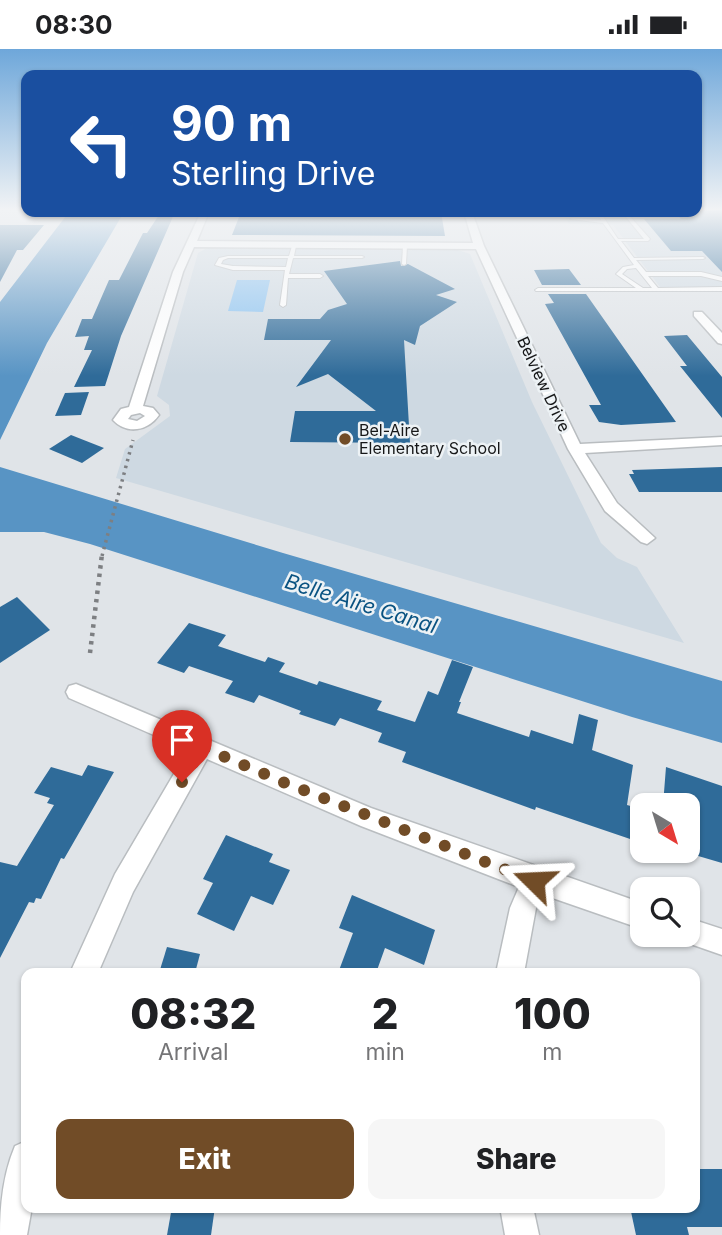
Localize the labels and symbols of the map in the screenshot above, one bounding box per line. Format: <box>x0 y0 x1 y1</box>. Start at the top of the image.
street label: Belview Drive <box>513 333 575 435</box>
place label: Bel-Aire Elementary School <box>359 420 501 458</box>
marker: Bel-Aire Elementary School <box>337 431 353 447</box>
water label: Belle Aire Canal <box>282 568 441 639</box>
pin <box>152 710 212 782</box>
north arrow <box>630 793 700 863</box>
position arrow <box>497 844 571 918</box>

